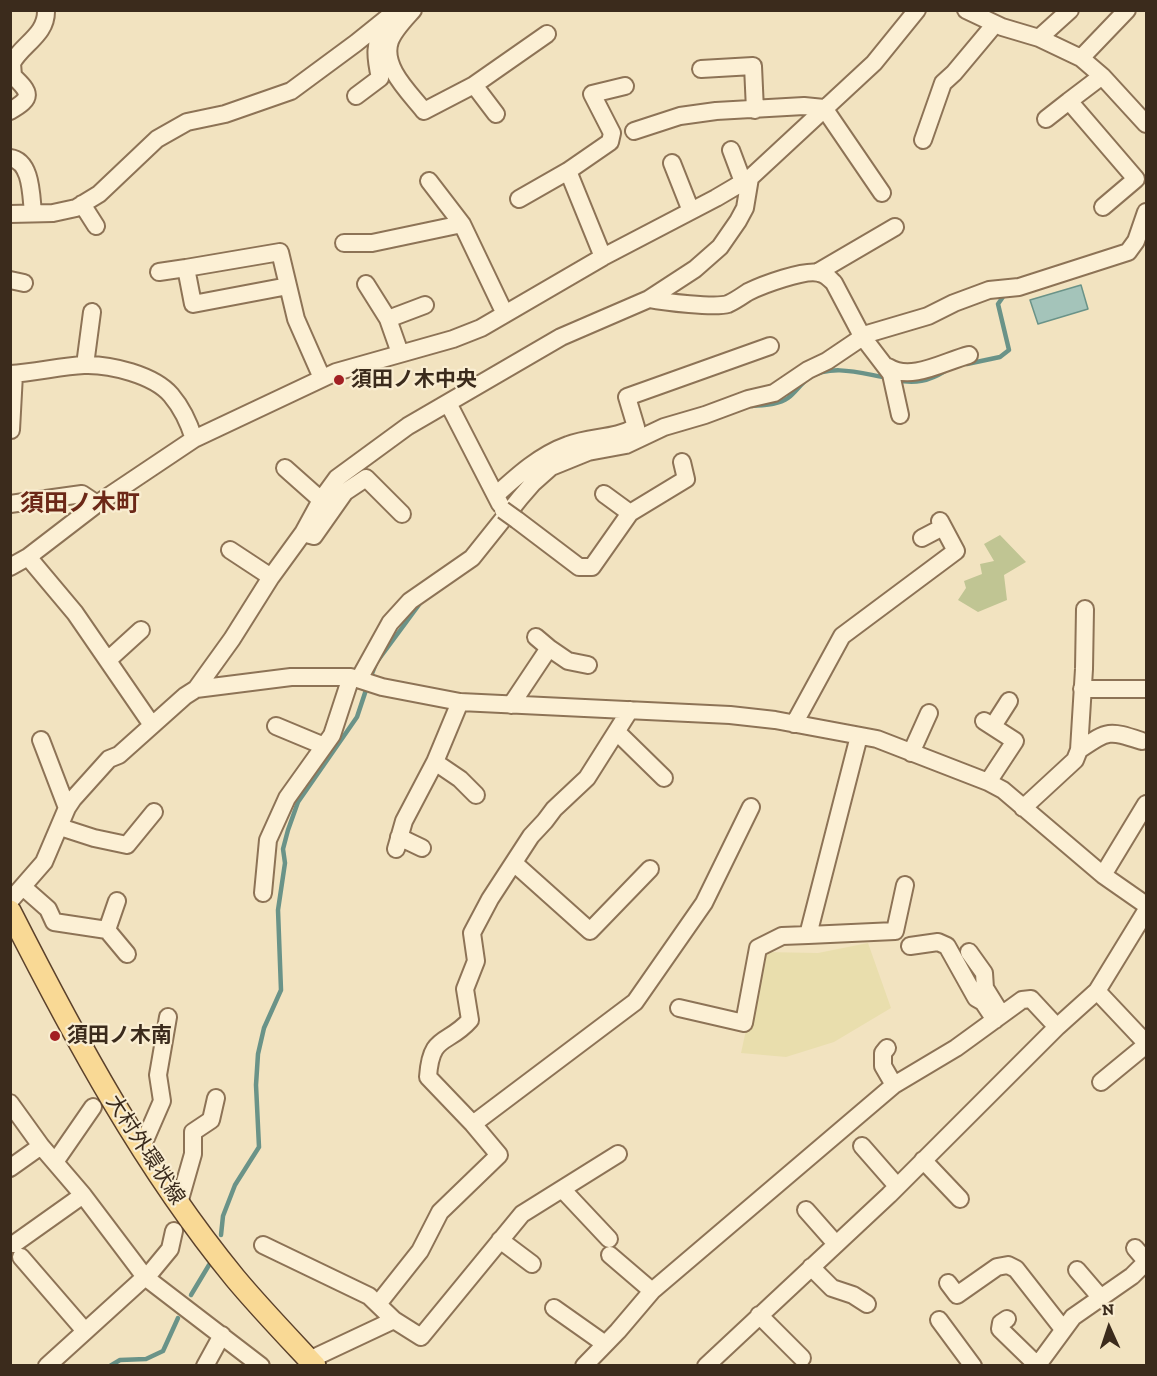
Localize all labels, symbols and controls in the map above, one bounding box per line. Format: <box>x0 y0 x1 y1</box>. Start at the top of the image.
place label: 須田ノ木中央 <box>351 367 477 393</box>
marker: 須田ノ木中央 <box>332 373 346 387</box>
district label: 須田ノ木町 <box>20 490 140 518</box>
place label: 須田ノ木南 <box>67 1023 172 1049</box>
marker: 須田ノ木南 <box>48 1029 62 1043</box>
street label: 大村外環状線 <box>100 1090 190 1210</box>
north arrow <box>1079 1298 1139 1358</box>
text: N <box>1101 1300 1115 1319</box>

